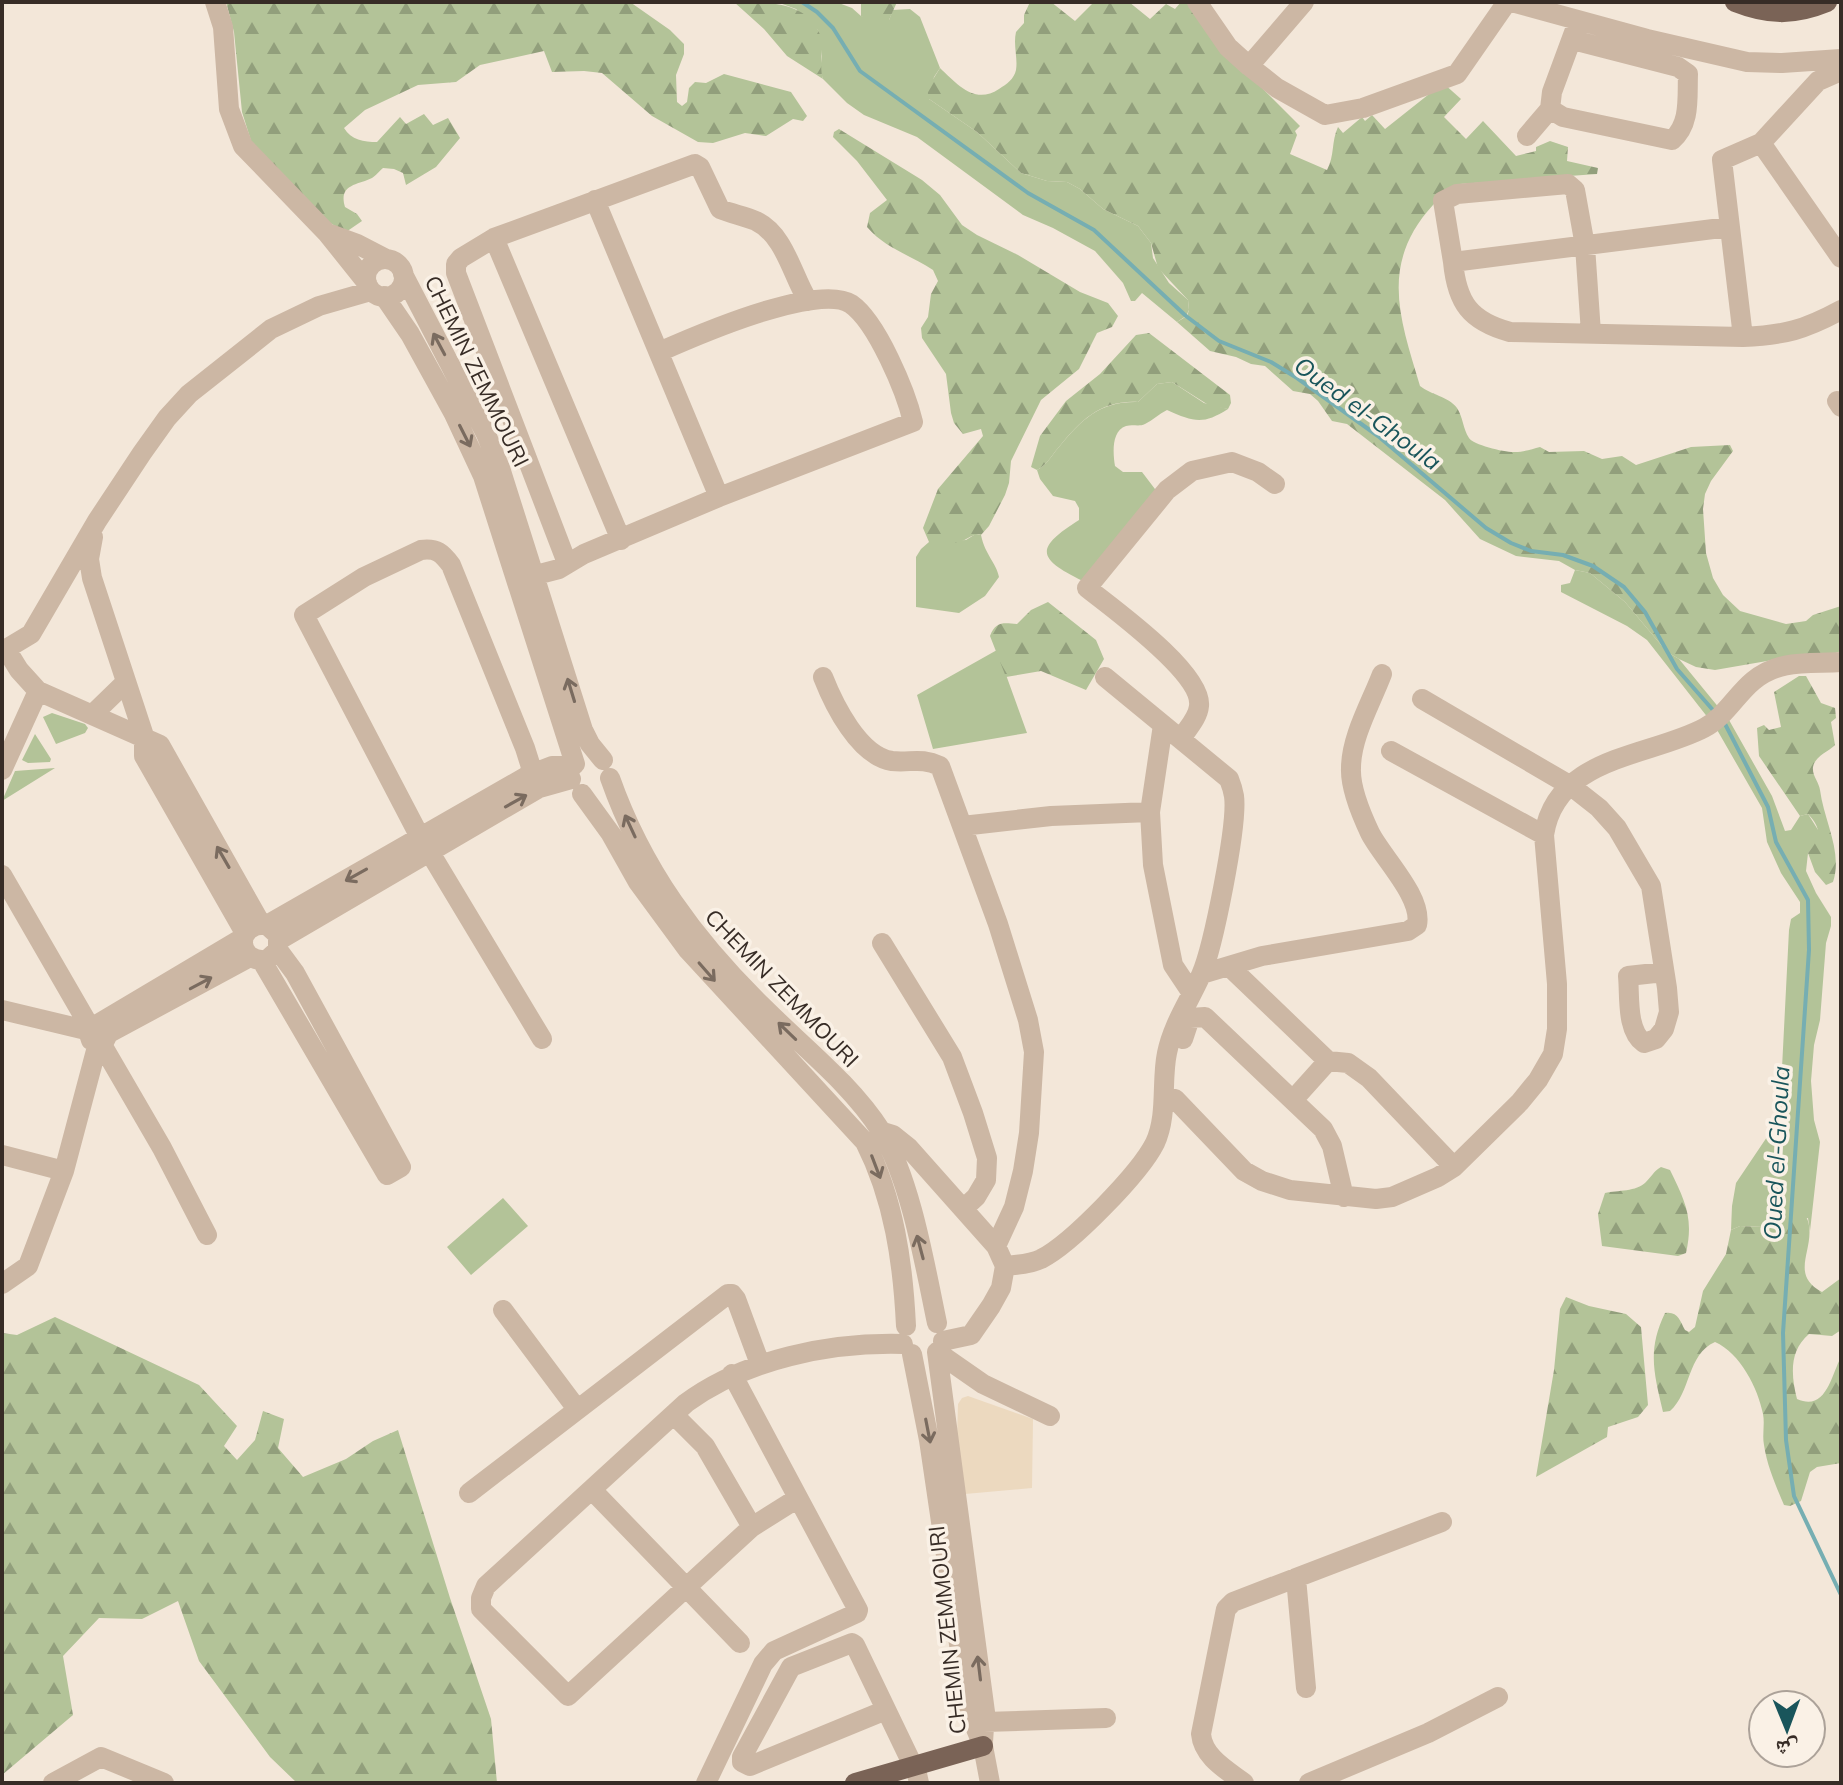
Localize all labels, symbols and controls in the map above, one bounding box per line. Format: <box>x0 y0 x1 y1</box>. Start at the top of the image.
street label: CHEMIN ZEMMOURI <box>419 271 535 471</box>
one-way arrow <box>430 332 446 356</box>
water label: Oued el-Ghoula <box>1289 350 1447 476</box>
one-way arrow <box>458 424 474 448</box>
one-way arrow <box>563 678 578 704</box>
one-way arrow <box>504 793 527 809</box>
one-way arrow <box>622 815 637 839</box>
one-way arrow <box>215 845 230 869</box>
one-way arrow <box>345 867 368 883</box>
street label: CHEMIN ZEMMOURI <box>699 903 865 1073</box>
one-way arrow <box>698 961 716 981</box>
one-way arrow <box>188 975 212 991</box>
one-way arrow <box>777 1021 797 1040</box>
water label: Oued el-Ghoula <box>1756 1065 1796 1241</box>
one-way arrow <box>870 1154 884 1179</box>
one-way arrow <box>911 1235 926 1260</box>
one-way arrow <box>921 1418 936 1443</box>
street label: CHEMIN ZEMMOURI <box>922 1524 972 1736</box>
one-way arrow <box>971 1656 986 1681</box>
north arrow <box>1747 1689 1827 1769</box>
text: ش <box>1775 1735 1799 1763</box>

